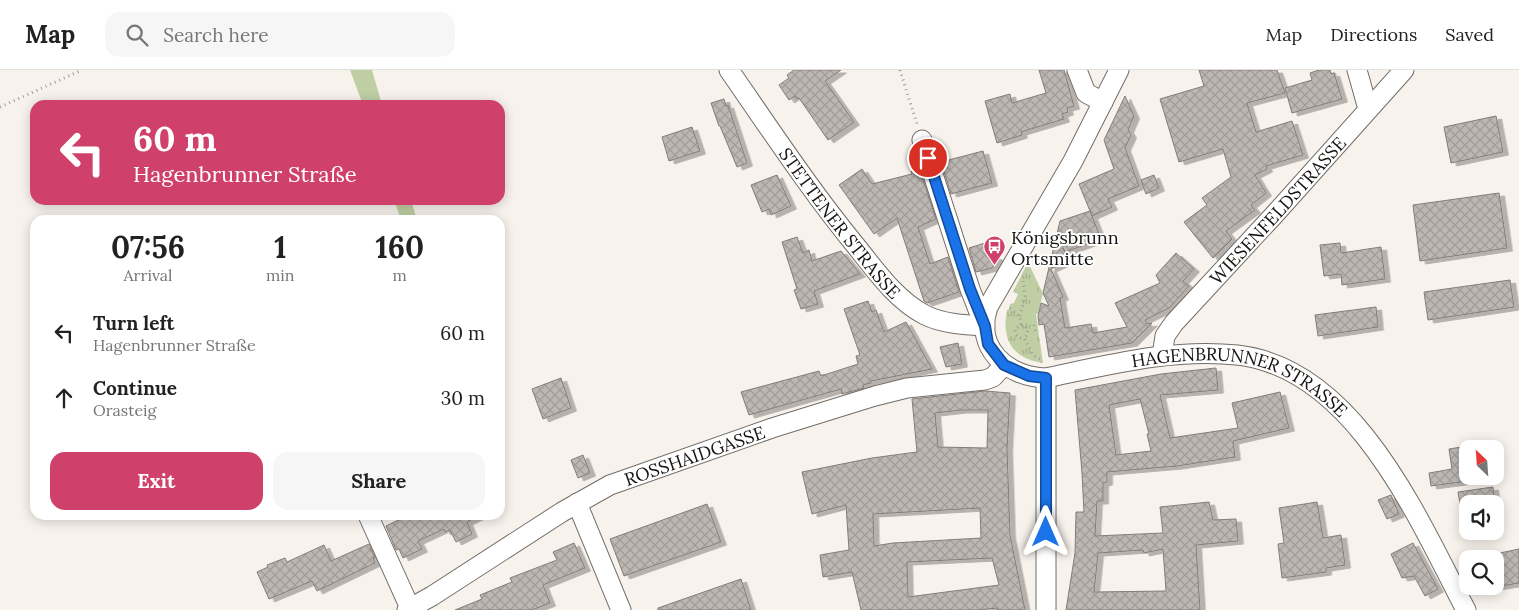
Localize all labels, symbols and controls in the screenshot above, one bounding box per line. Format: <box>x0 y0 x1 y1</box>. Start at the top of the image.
search box <box>105 12 455 57</box>
text: Map <box>25 19 75 50</box>
icon: search <box>123 21 151 49</box>
text: Search here <box>163 23 269 47</box>
text: Map <box>1266 23 1302 46</box>
text: Directions <box>1330 23 1417 46</box>
text: Saved <box>1445 23 1494 46</box>
text: 60 m <box>133 116 217 161</box>
icon: left <box>50 120 115 185</box>
street label: WIESENFELDSTRASSE <box>1204 132 1351 289</box>
pin <box>907 137 949 179</box>
street label: STETTENER STRASSE <box>774 143 906 303</box>
icon: arrive <box>914 144 942 172</box>
text: Hagenbrunner Straße <box>133 160 357 188</box>
place label: Königsbrunn Ortsmitte <box>1011 226 1119 270</box>
text: 07:56 <box>111 228 185 266</box>
text: 1 <box>274 228 286 266</box>
text: 160 <box>375 228 424 266</box>
bus stop icon: Königsbrunn Ortsmitte <box>983 235 1007 266</box>
text: Arrival <box>124 265 172 285</box>
text: min <box>266 265 295 285</box>
text: m <box>393 265 407 285</box>
text: Turn left <box>93 311 174 335</box>
icon: left <box>50 319 78 347</box>
text: 60 m <box>440 321 485 345</box>
text: Hagenbrunner Straße <box>93 335 256 355</box>
street label: HAGENBRUNNER STRASSE <box>1130 342 1353 421</box>
text: Continue <box>93 376 177 400</box>
icon: ahead <box>50 384 78 412</box>
text: 30 m <box>441 386 485 410</box>
text: Orasteig <box>93 400 156 420</box>
street label: ROSSHAIDGASSE <box>621 420 768 491</box>
north arrow <box>1459 440 1504 485</box>
map controls <box>1459 440 1504 595</box>
button: Exit <box>50 452 263 510</box>
button: Share <box>273 452 485 510</box>
button: sound <box>1459 495 1504 540</box>
position arrow <box>1019 505 1071 557</box>
button: search <box>1459 550 1504 595</box>

